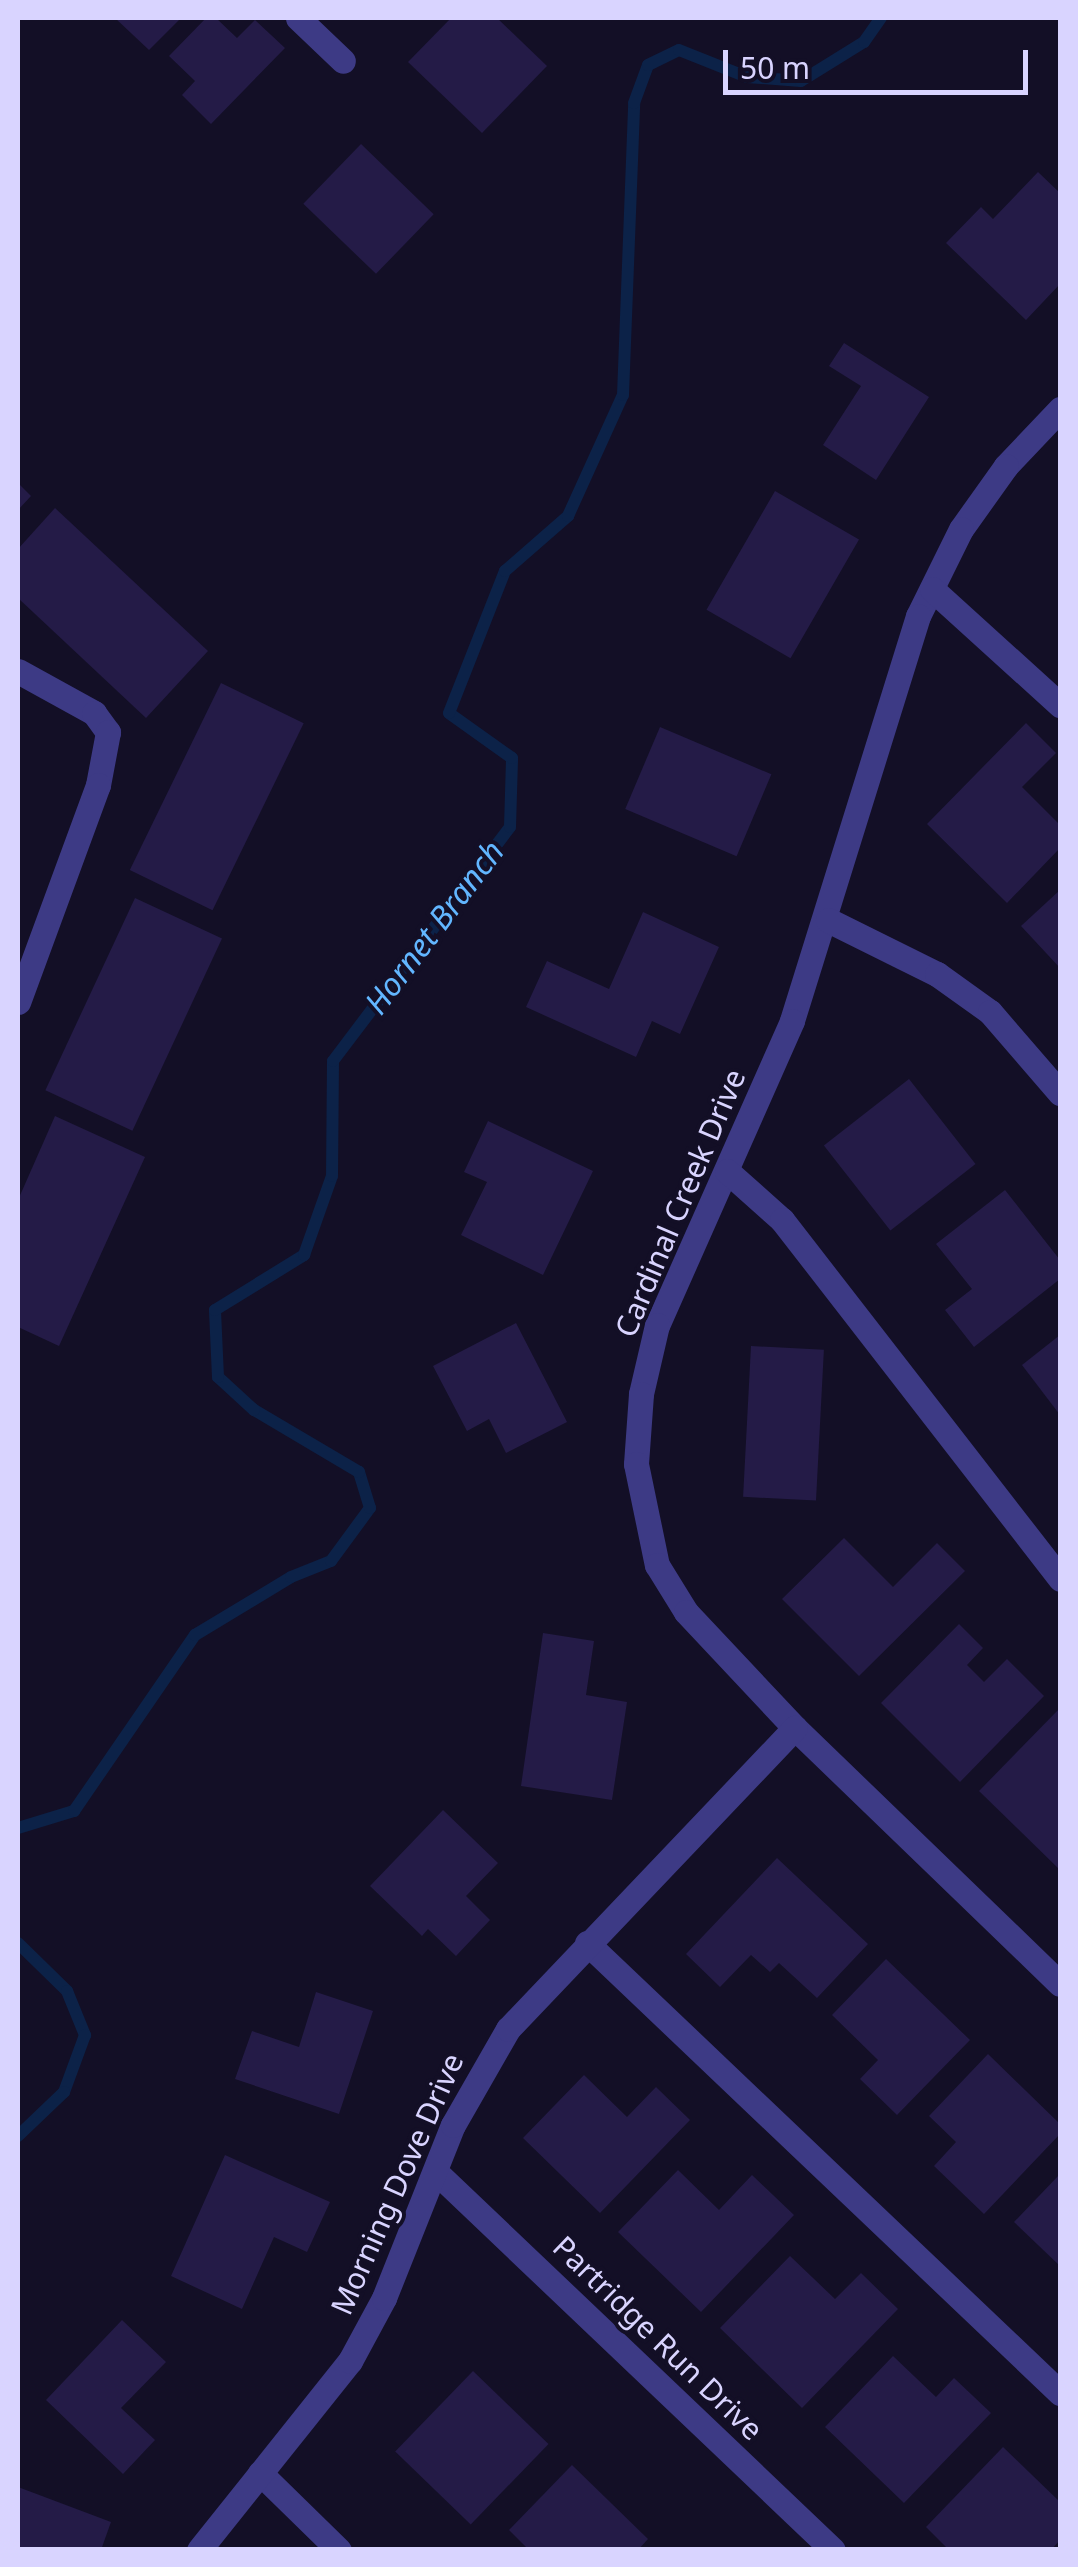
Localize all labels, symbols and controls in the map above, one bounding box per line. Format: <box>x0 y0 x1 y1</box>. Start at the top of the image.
scale bar <box>728 30 1033 92</box>
text: 50 m <box>740 47 810 88</box>
water label: Hornet Branch <box>356 833 512 1021</box>
street label: Cardinal Creek Drive <box>607 1064 753 1342</box>
street label: Morning Dove Drive <box>323 2048 471 2320</box>
street label: Partridge Run Drive <box>546 2229 770 2447</box>

